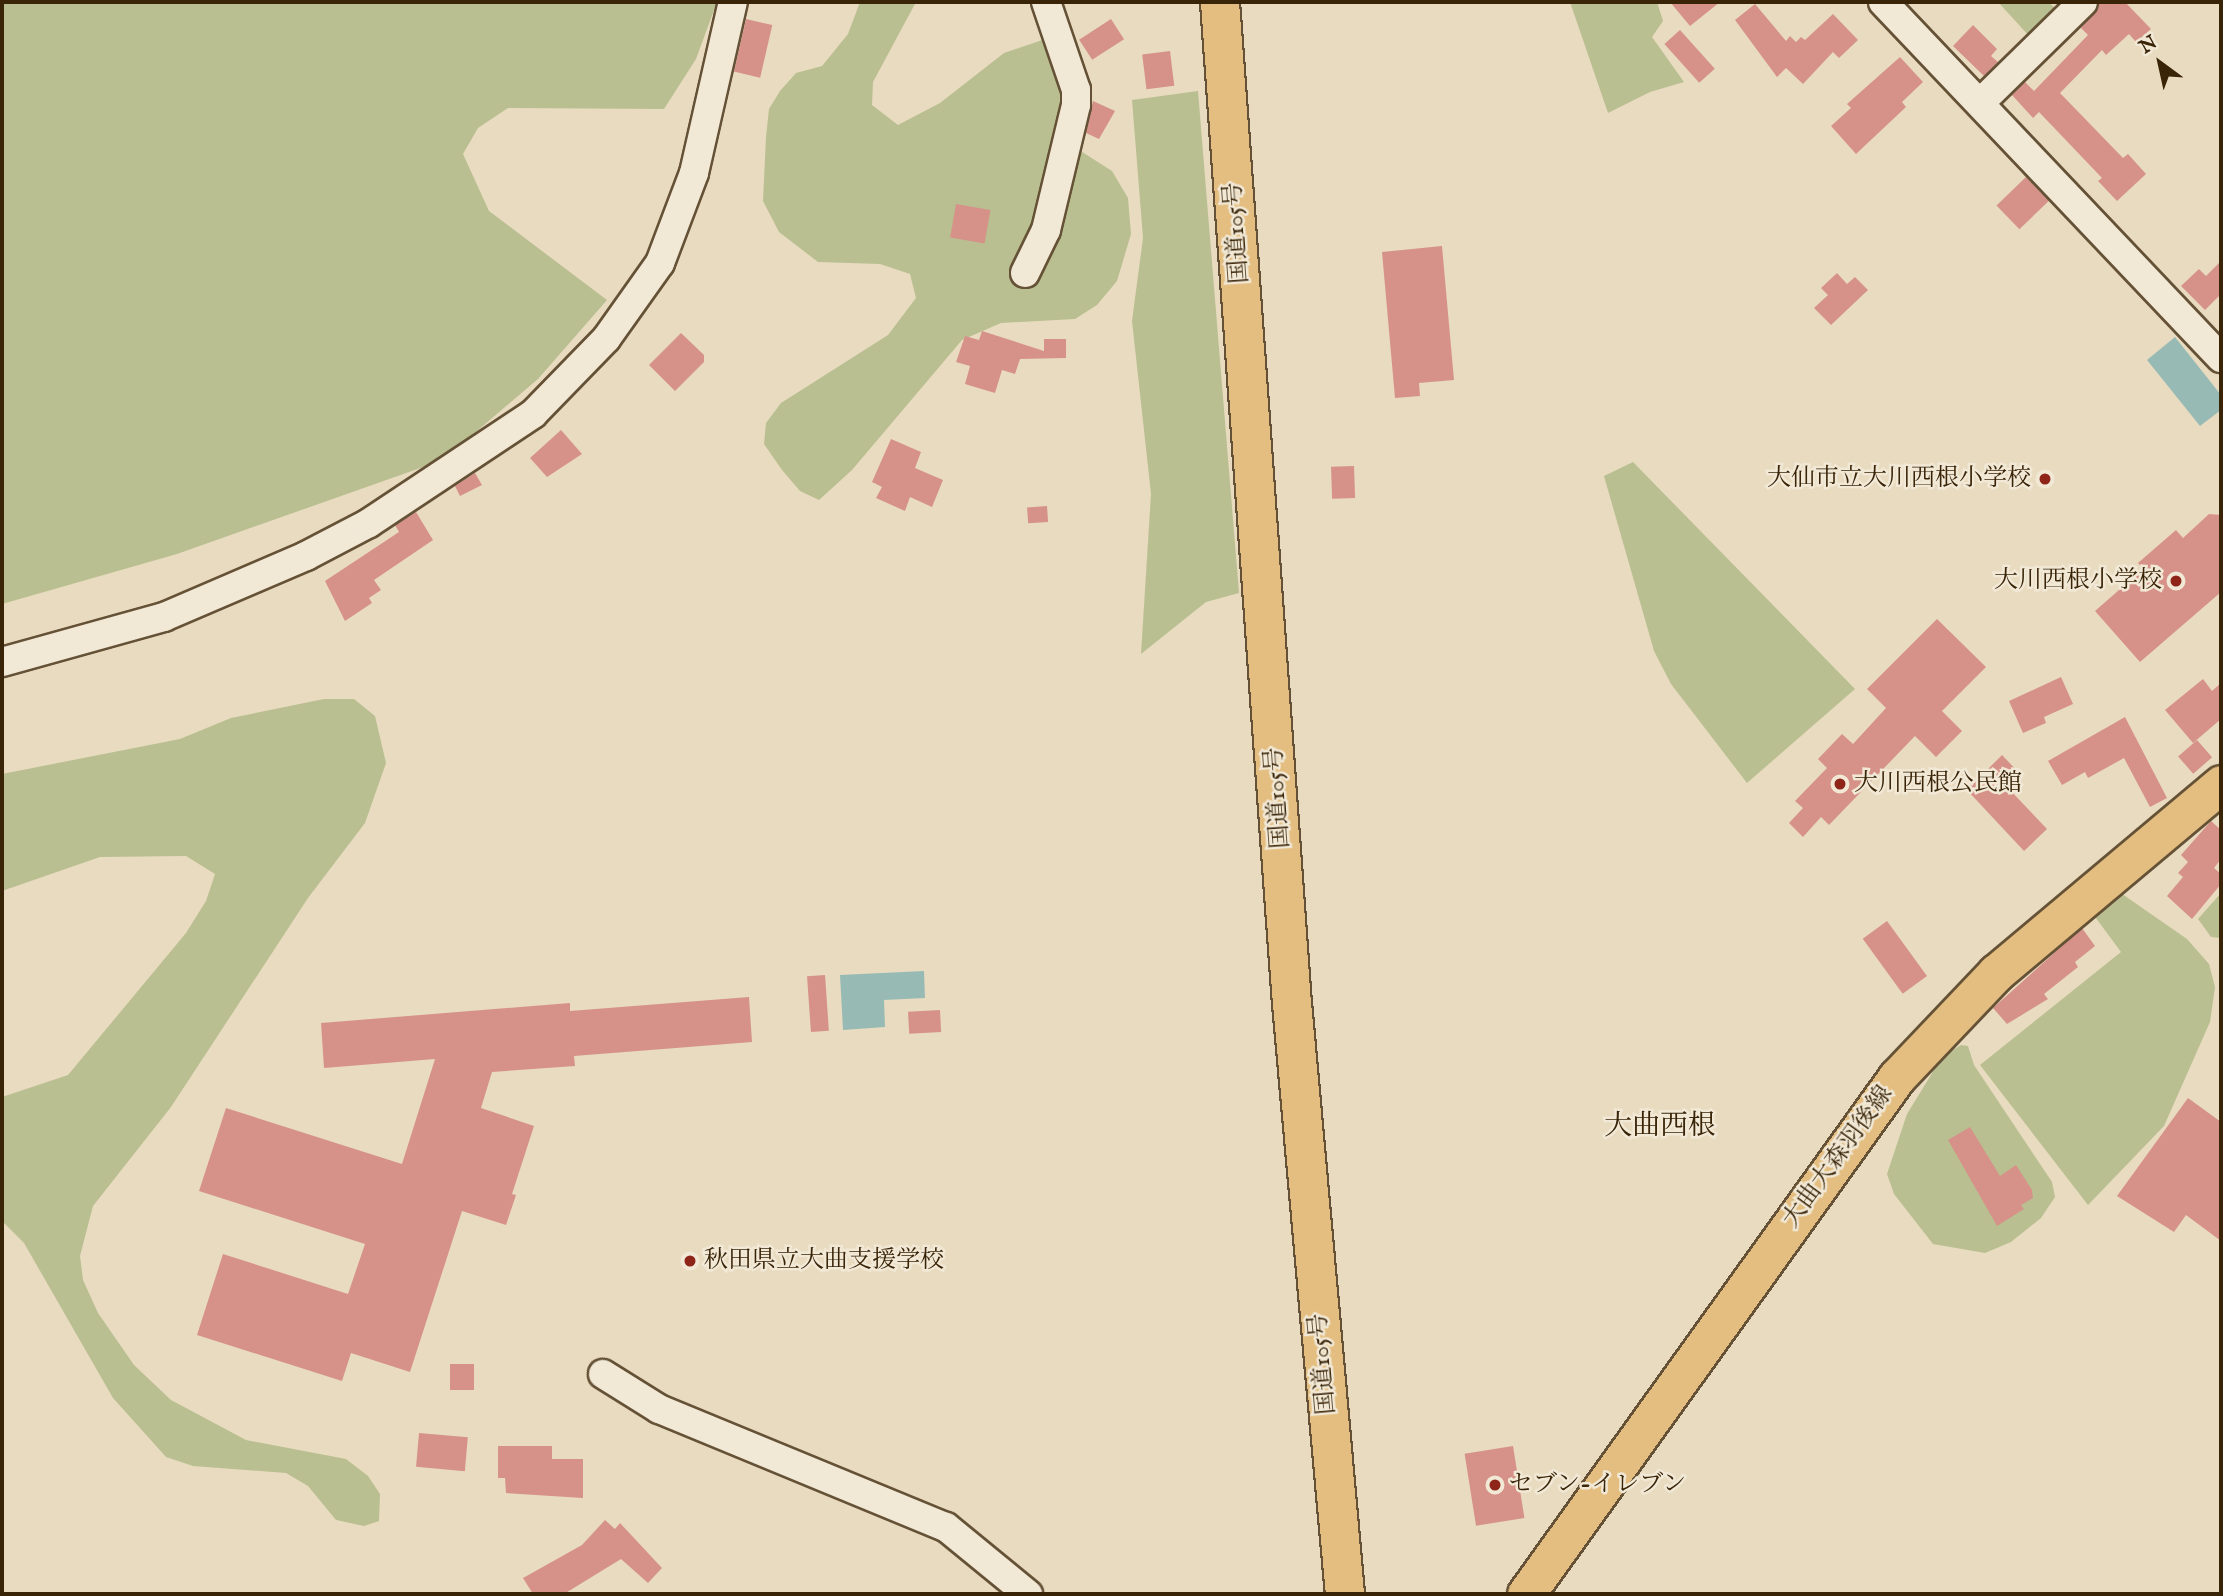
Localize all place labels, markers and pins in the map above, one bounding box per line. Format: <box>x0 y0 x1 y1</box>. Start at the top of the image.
place label: 大仙市立大川西根小学校 <box>1767 465 2031 493</box>
marker: 大仙市立大川西根小学校 <box>2037 471 2053 487</box>
place label: 大川西根小学校 <box>1994 567 2162 595</box>
marker: 大川西根小学校 <box>2168 573 2184 589</box>
place label: 大川西根公民館 <box>1854 770 2022 798</box>
marker: 大川西根公民館 <box>1832 776 1848 792</box>
place label: 秋田県立大曲支援学校 <box>704 1247 944 1275</box>
marker: 秋田県立大曲支援学校 <box>682 1253 698 1269</box>
place label: セブン-イレブン <box>1509 1471 1688 1499</box>
marker: セブン-イレブン <box>1487 1477 1503 1493</box>

